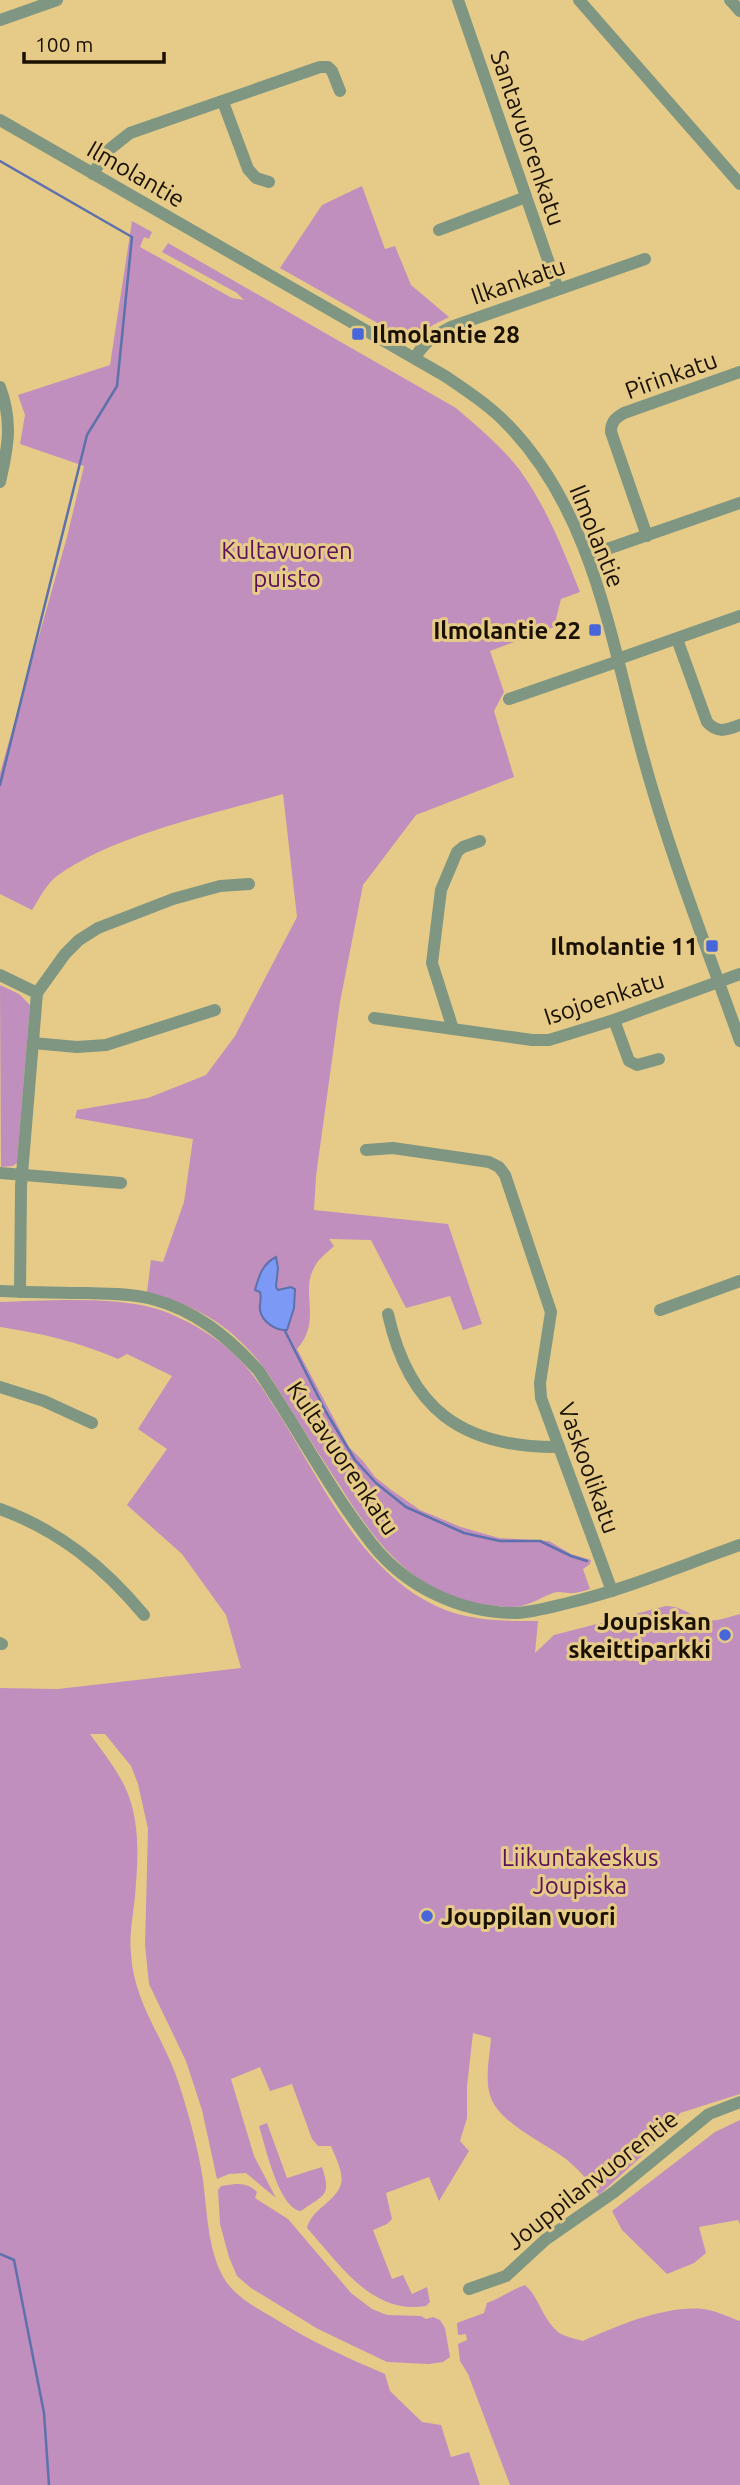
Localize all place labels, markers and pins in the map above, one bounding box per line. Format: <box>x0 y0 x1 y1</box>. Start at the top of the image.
place label: Ilmolantie 28 <box>372 321 520 348</box>
marker: Ilmolantie 28 <box>350 326 366 342</box>
place label: Ilmolantie 22 <box>433 617 581 644</box>
marker: Ilmolantie 22 <box>587 622 603 638</box>
place label: Ilmolantie 11 <box>550 933 698 960</box>
marker: Ilmolantie 11 <box>704 938 720 954</box>
place label: Joupiskan skeittiparkki <box>568 1608 711 1663</box>
marker: Joupiskan skeittiparkki <box>717 1627 733 1643</box>
place label: Jouppilan vuori <box>441 1903 616 1930</box>
marker: Jouppilan vuori <box>419 1908 435 1924</box>

